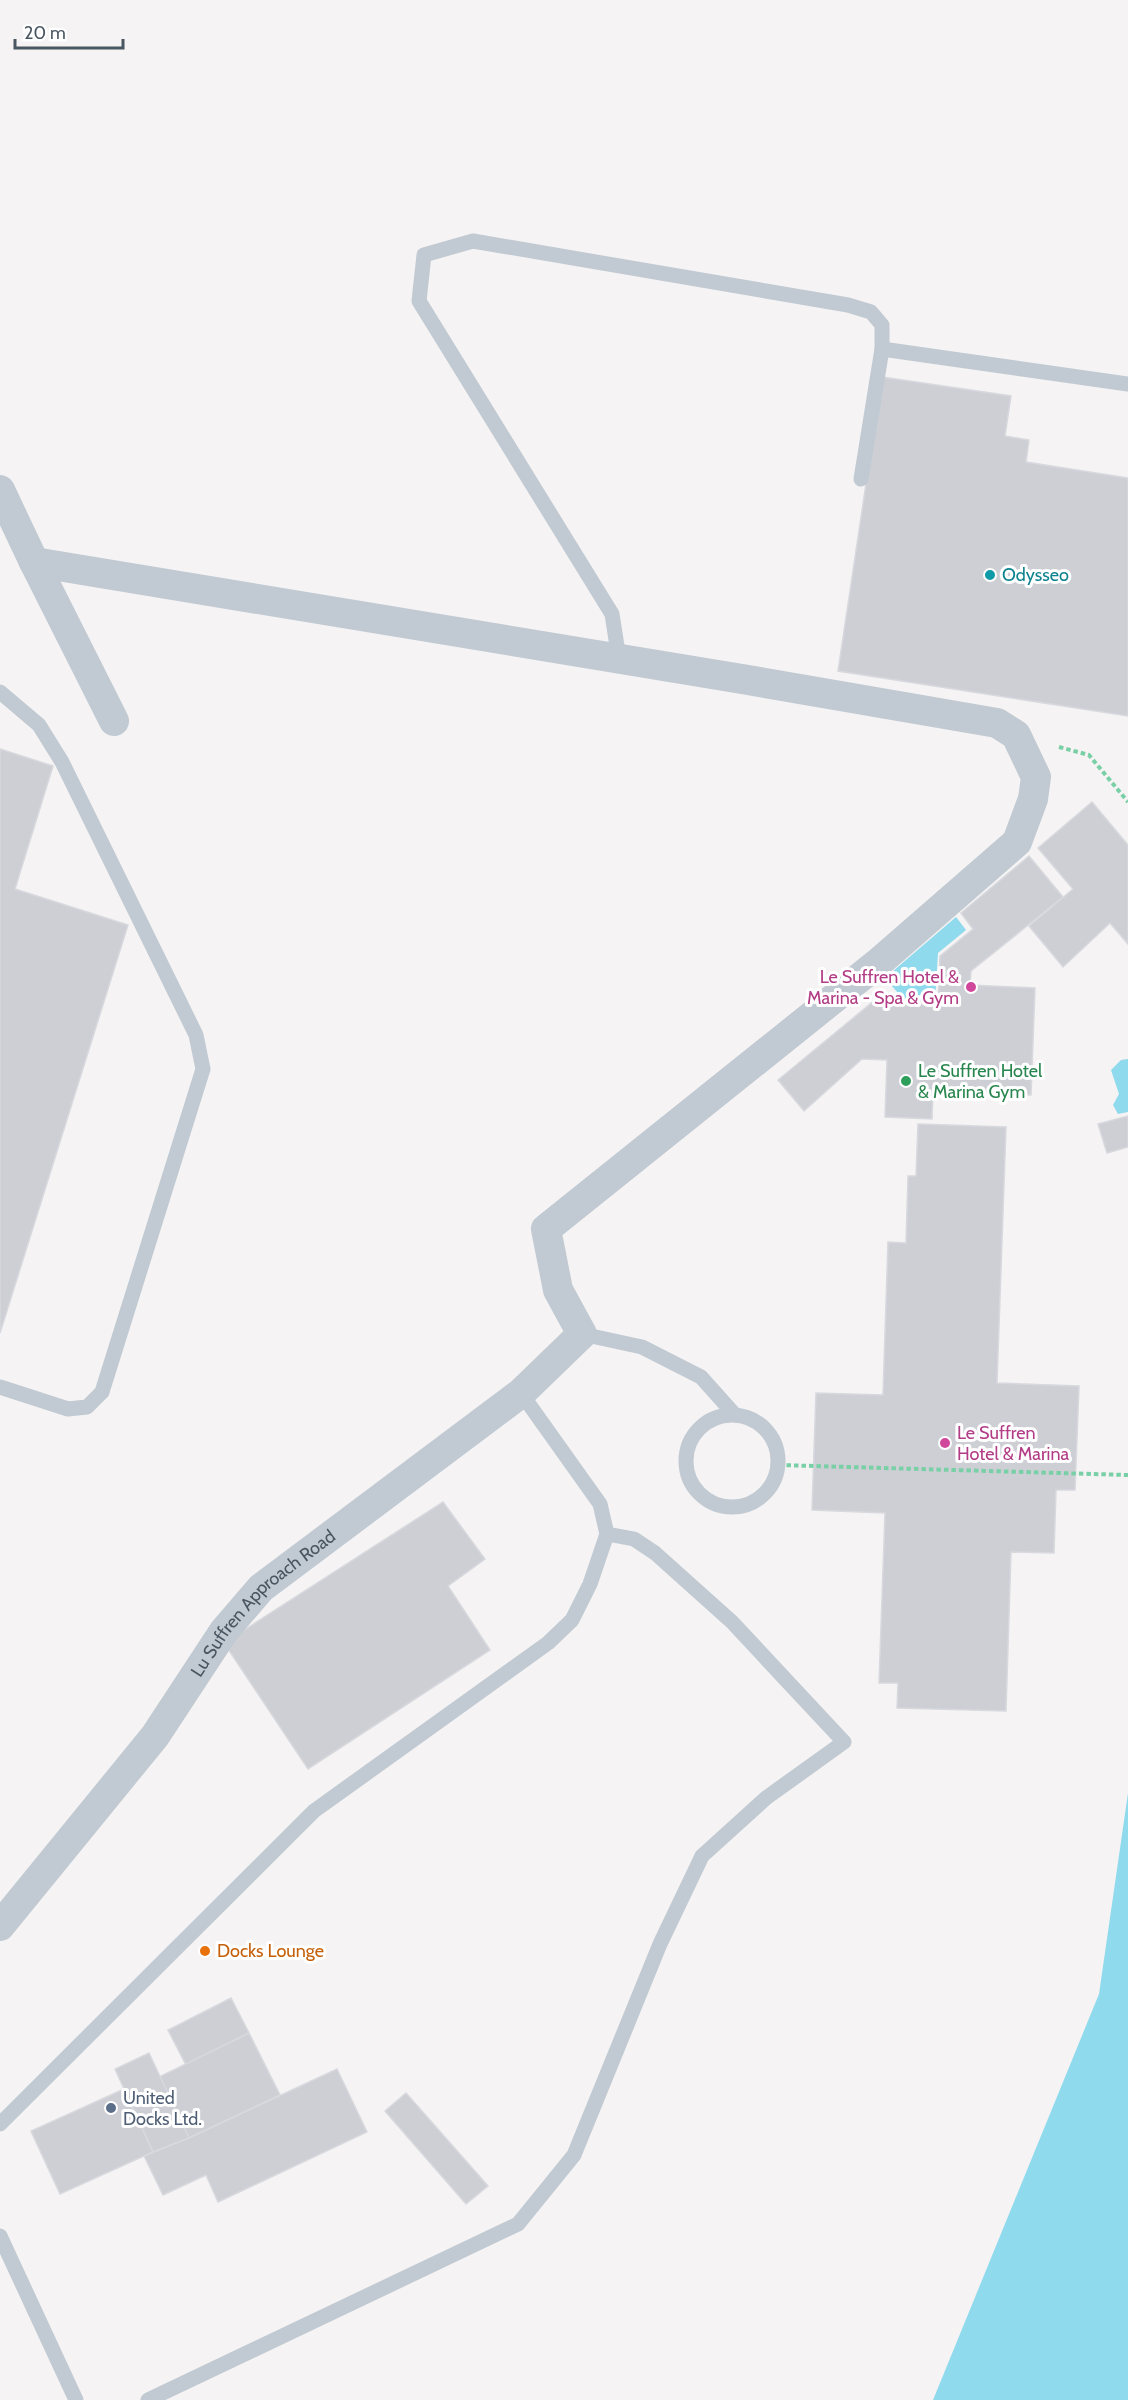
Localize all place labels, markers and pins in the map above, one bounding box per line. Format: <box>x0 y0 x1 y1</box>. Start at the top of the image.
place label: Odysseo <box>1002 564 1069 586</box>
marker: Odysseo <box>983 568 997 582</box>
place label: Le Suffren Hotel & Marina - Spa & Gym <box>807 966 959 1009</box>
marker: Le Suffren Hotel & Marina - Spa & Gym <box>964 980 978 994</box>
place label: Le Suffren Hotel & Marina Gym <box>918 1060 1043 1103</box>
marker: Le Suffren Hotel & Marina Gym <box>899 1074 913 1088</box>
place label: Le Suffren Hotel & Marina <box>957 1422 1070 1465</box>
marker: Le Suffren Hotel & Marina <box>938 1436 952 1450</box>
place label: Docks Lounge <box>217 1940 324 1962</box>
marker: Docks Lounge <box>198 1944 212 1958</box>
place label: United Docks Ltd. <box>123 2087 202 2130</box>
marker: United Docks Ltd. <box>104 2101 118 2115</box>

